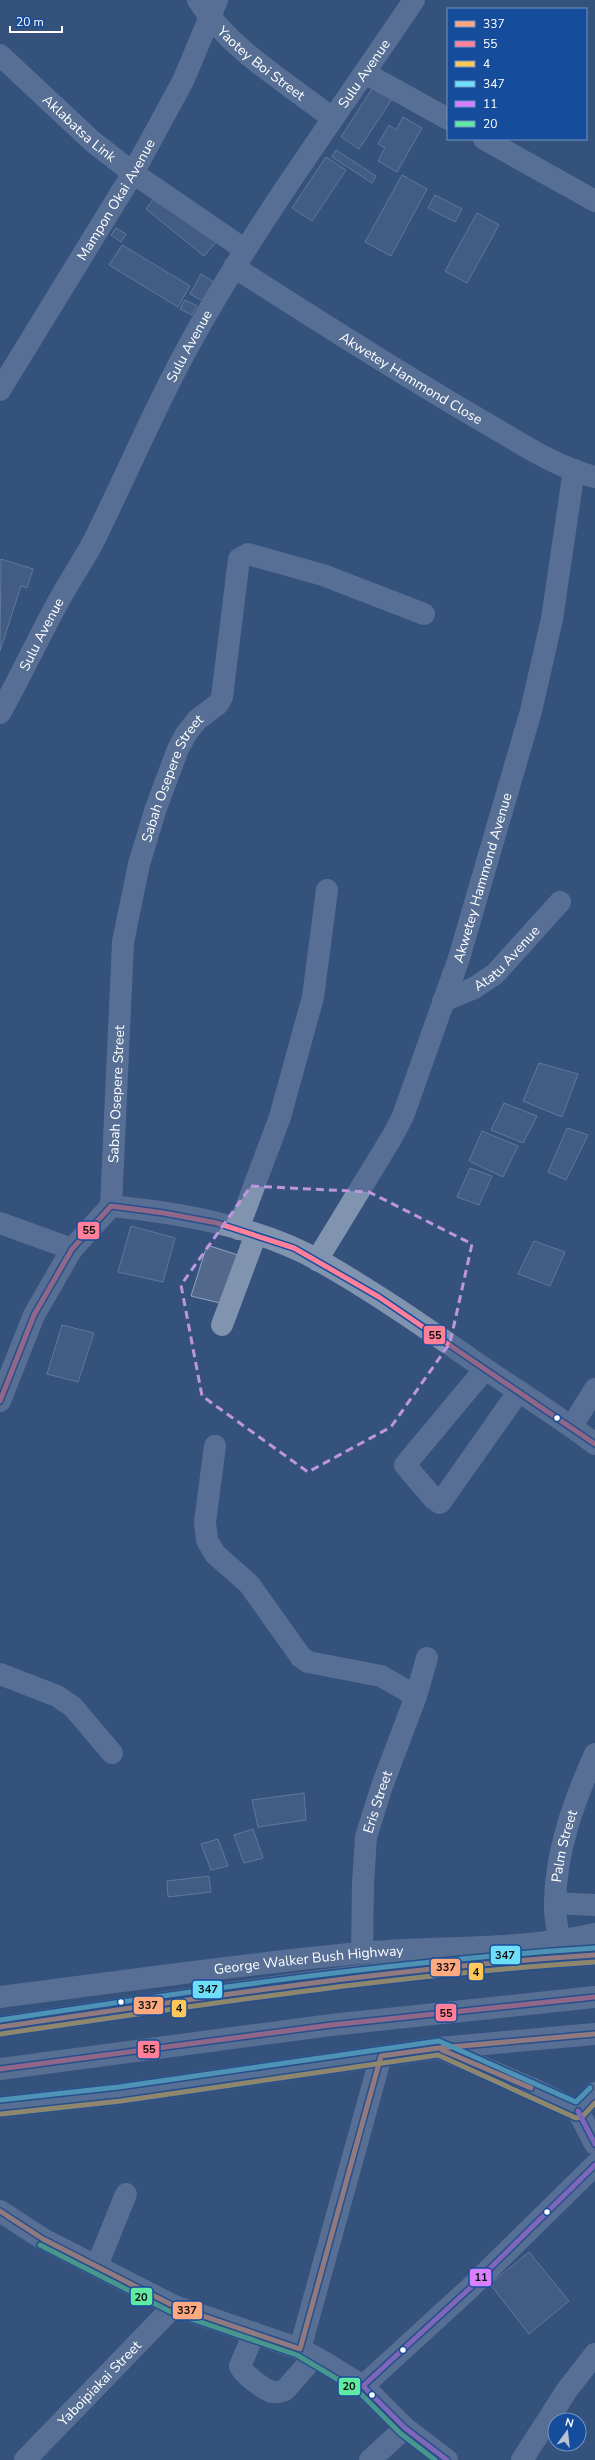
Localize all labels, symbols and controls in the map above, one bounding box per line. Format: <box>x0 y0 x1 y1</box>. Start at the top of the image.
scale bar <box>10 8 62 34</box>
legend <box>447 8 587 140</box>
text: 20 m <box>16 14 44 30</box>
text: 337 <box>483 16 505 32</box>
street label: Yaotey Boi Street <box>212 22 309 105</box>
street label: Sulu Avenue <box>334 36 395 112</box>
text: 55 <box>483 36 497 52</box>
text: 4 <box>483 56 490 72</box>
text: 347 <box>483 76 505 92</box>
street label: Aklabatsa Link <box>38 90 121 167</box>
text: 11 <box>483 96 497 112</box>
text: 20 <box>483 116 497 132</box>
street label: Mampon Okai Avenue <box>73 136 160 264</box>
street label: Sulu Avenue <box>162 307 217 386</box>
street label: Akwetey Hammond Close <box>336 328 486 429</box>
street label: Sulu Avenue <box>15 595 69 674</box>
street label: Sabah Osepere Street <box>137 710 207 845</box>
street label: Akwetey Hammond Avenue <box>449 791 517 965</box>
street label: Atatu Avenue <box>470 922 544 996</box>
street label: Sabah Osepere Street <box>104 1025 129 1164</box>
line badge: 55 <box>77 1221 100 1240</box>
text: 55 <box>82 1223 96 1238</box>
line badge: 55 <box>423 1325 446 1345</box>
text: 55 <box>428 1328 442 1343</box>
unlabelled marker <box>552 1413 562 1423</box>
street label: Eris Street <box>359 1768 397 1836</box>
street label: Palm Street <box>547 1807 582 1883</box>
street label: George Walker Bush Highway <box>213 1941 405 1979</box>
line badge: 347 <box>490 1945 521 1965</box>
text: 347 <box>495 1948 515 1963</box>
line badge: 337 <box>430 1958 461 1977</box>
text: 337 <box>436 1960 456 1975</box>
line badge: 4 <box>468 1962 484 1981</box>
text: 4 <box>473 1965 480 1980</box>
line badge: 347 <box>192 1980 223 1999</box>
text: 347 <box>198 1982 218 1997</box>
line badge: 337 <box>133 1996 164 2015</box>
unlabelled marker <box>116 1997 126 2007</box>
text: 337 <box>138 1998 158 2013</box>
line badge: 4 <box>171 1999 187 2018</box>
text: 4 <box>176 2001 183 2016</box>
line badge: 55 <box>435 2003 457 2022</box>
text: 55 <box>439 2006 453 2021</box>
line badge: 55 <box>137 2040 160 2059</box>
text: 55 <box>142 2042 156 2057</box>
unlabelled marker <box>542 2207 552 2217</box>
line badge: 11 <box>469 2268 492 2287</box>
text: 11 <box>474 2270 488 2285</box>
line badge: 20 <box>130 2287 153 2306</box>
text: 20 <box>134 2290 148 2305</box>
line badge: 337 <box>172 2301 203 2320</box>
text: 337 <box>177 2303 197 2318</box>
street label: Yaboipiakai Street <box>53 2336 146 2431</box>
unlabelled marker <box>398 2345 408 2355</box>
line badge: 20 <box>338 2377 361 2396</box>
text: 20 <box>342 2379 356 2394</box>
unlabelled marker <box>367 2390 377 2400</box>
north arrow <box>547 2412 587 2452</box>
text: N <box>564 2415 575 2431</box>

